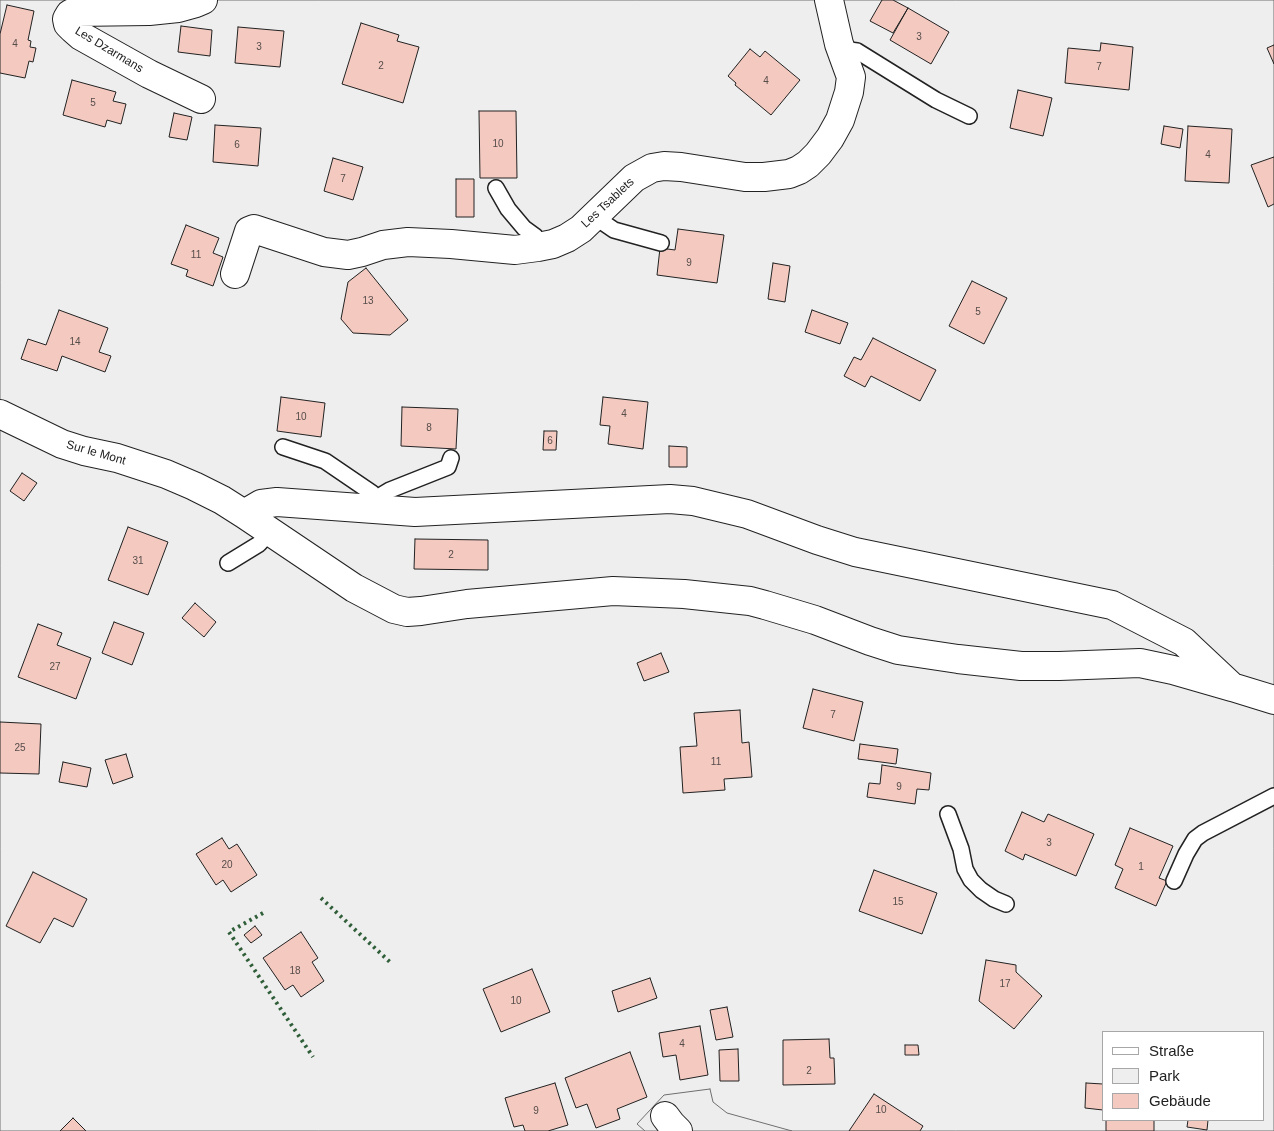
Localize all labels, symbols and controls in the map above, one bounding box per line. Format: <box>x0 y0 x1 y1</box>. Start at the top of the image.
street label: Les Dzarmans <box>72 24 146 76</box>
house number: 3 <box>916 31 922 43</box>
house number: 4 <box>12 38 18 50</box>
house number: 3 <box>256 41 262 53</box>
house number: 2 <box>378 60 384 72</box>
house number: 7 <box>1096 61 1102 73</box>
house number: 4 <box>763 75 769 87</box>
house number: 5 <box>90 97 96 109</box>
house number: 10 <box>492 138 504 150</box>
house number: 6 <box>234 139 240 151</box>
house number: 4 <box>1205 149 1211 161</box>
house number: 7 <box>340 173 346 185</box>
street label: Les Tsablets <box>579 175 637 231</box>
house number: 11 <box>191 249 201 261</box>
house number: 9 <box>686 257 692 269</box>
house number: 13 <box>362 295 374 307</box>
house number: 5 <box>975 306 981 318</box>
house number: 14 <box>69 336 81 348</box>
house number: 4 <box>621 408 627 420</box>
house number: 10 <box>295 411 307 423</box>
house number: 8 <box>426 422 432 434</box>
house number: 6 <box>547 435 553 447</box>
street label: Sur le Mont <box>65 438 127 468</box>
house number: 2 <box>448 549 454 561</box>
house number: 31 <box>132 555 144 567</box>
house number: 27 <box>49 661 61 673</box>
house number: 7 <box>830 709 836 721</box>
house number: 25 <box>14 742 26 754</box>
house number: 11 <box>711 756 721 768</box>
house number: 9 <box>896 781 902 793</box>
house number: 3 <box>1046 837 1052 849</box>
house number: 20 <box>221 859 233 871</box>
house number: 1 <box>1138 861 1144 873</box>
house number: 15 <box>892 896 904 908</box>
house number: 18 <box>289 965 301 977</box>
house number: 17 <box>999 978 1011 990</box>
house number: 10 <box>510 995 522 1007</box>
legend <box>1102 1031 1264 1121</box>
house number: 4 <box>679 1038 685 1050</box>
text: Straße <box>1149 1042 1194 1059</box>
house number: 2 <box>806 1065 812 1077</box>
text: Park <box>1149 1067 1180 1084</box>
text: Gebäude <box>1149 1092 1211 1109</box>
house number: 10 <box>875 1104 887 1116</box>
house number: 9 <box>533 1105 539 1117</box>

